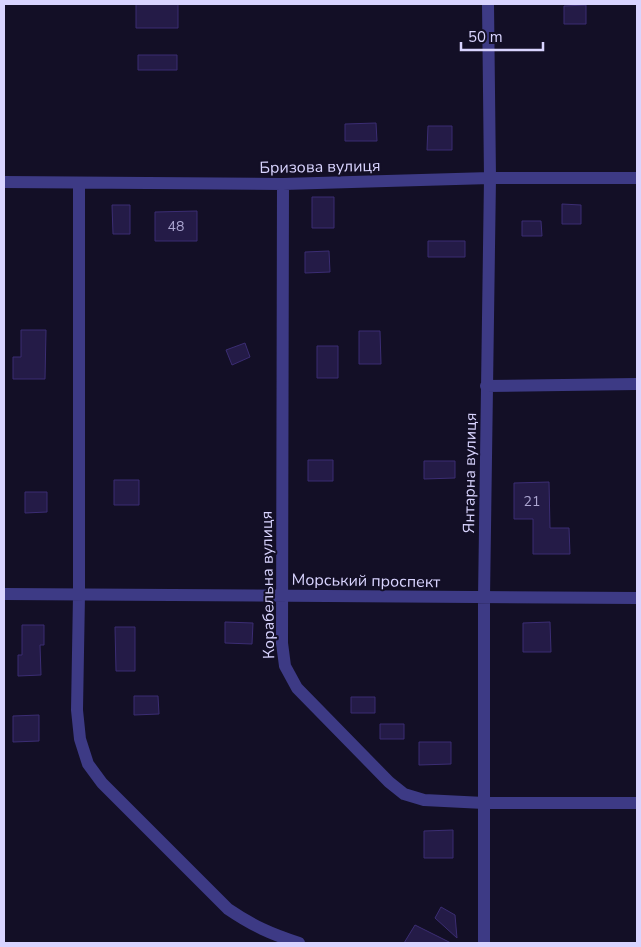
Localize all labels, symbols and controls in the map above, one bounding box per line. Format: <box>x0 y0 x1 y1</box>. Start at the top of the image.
scale bar <box>461 20 544 52</box>
text: 50 m <box>468 27 503 47</box>
street label: Бризова вулиця <box>259 155 381 179</box>
house number: 48 <box>168 217 184 236</box>
street label: Янтарна вулиця <box>458 412 482 534</box>
house number: 21 <box>524 492 540 511</box>
street label: Корабельна вулиця <box>256 511 280 659</box>
street label: Морський проспект <box>292 569 441 593</box>

